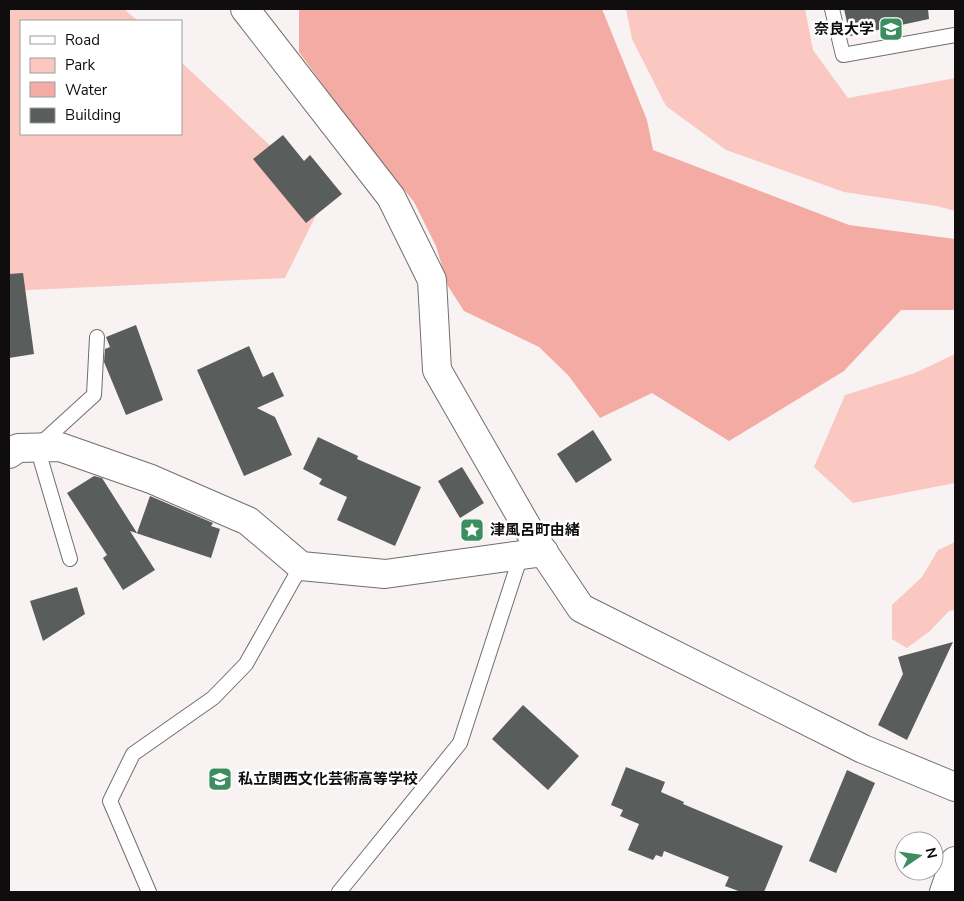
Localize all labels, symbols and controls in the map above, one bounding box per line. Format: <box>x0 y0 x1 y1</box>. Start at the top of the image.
school or university icon: 奈良大学 <box>878 16 904 42</box>
place label: 奈良大学 <box>814 19 874 39</box>
legend <box>20 20 182 135</box>
text: Road <box>65 30 100 50</box>
text: Park <box>65 55 95 75</box>
text: Water <box>65 80 108 100</box>
text: Building <box>65 105 121 125</box>
place icon: 津風呂町由緒 <box>459 517 485 543</box>
place label: 津風呂町由緒 <box>490 520 580 540</box>
school or university icon: 私立関西文化芸術高等学校 <box>207 766 233 792</box>
place label: 私立関西文化芸術高等学校 <box>238 769 418 789</box>
north arrow <box>894 831 944 881</box>
text: N <box>921 846 942 860</box>

